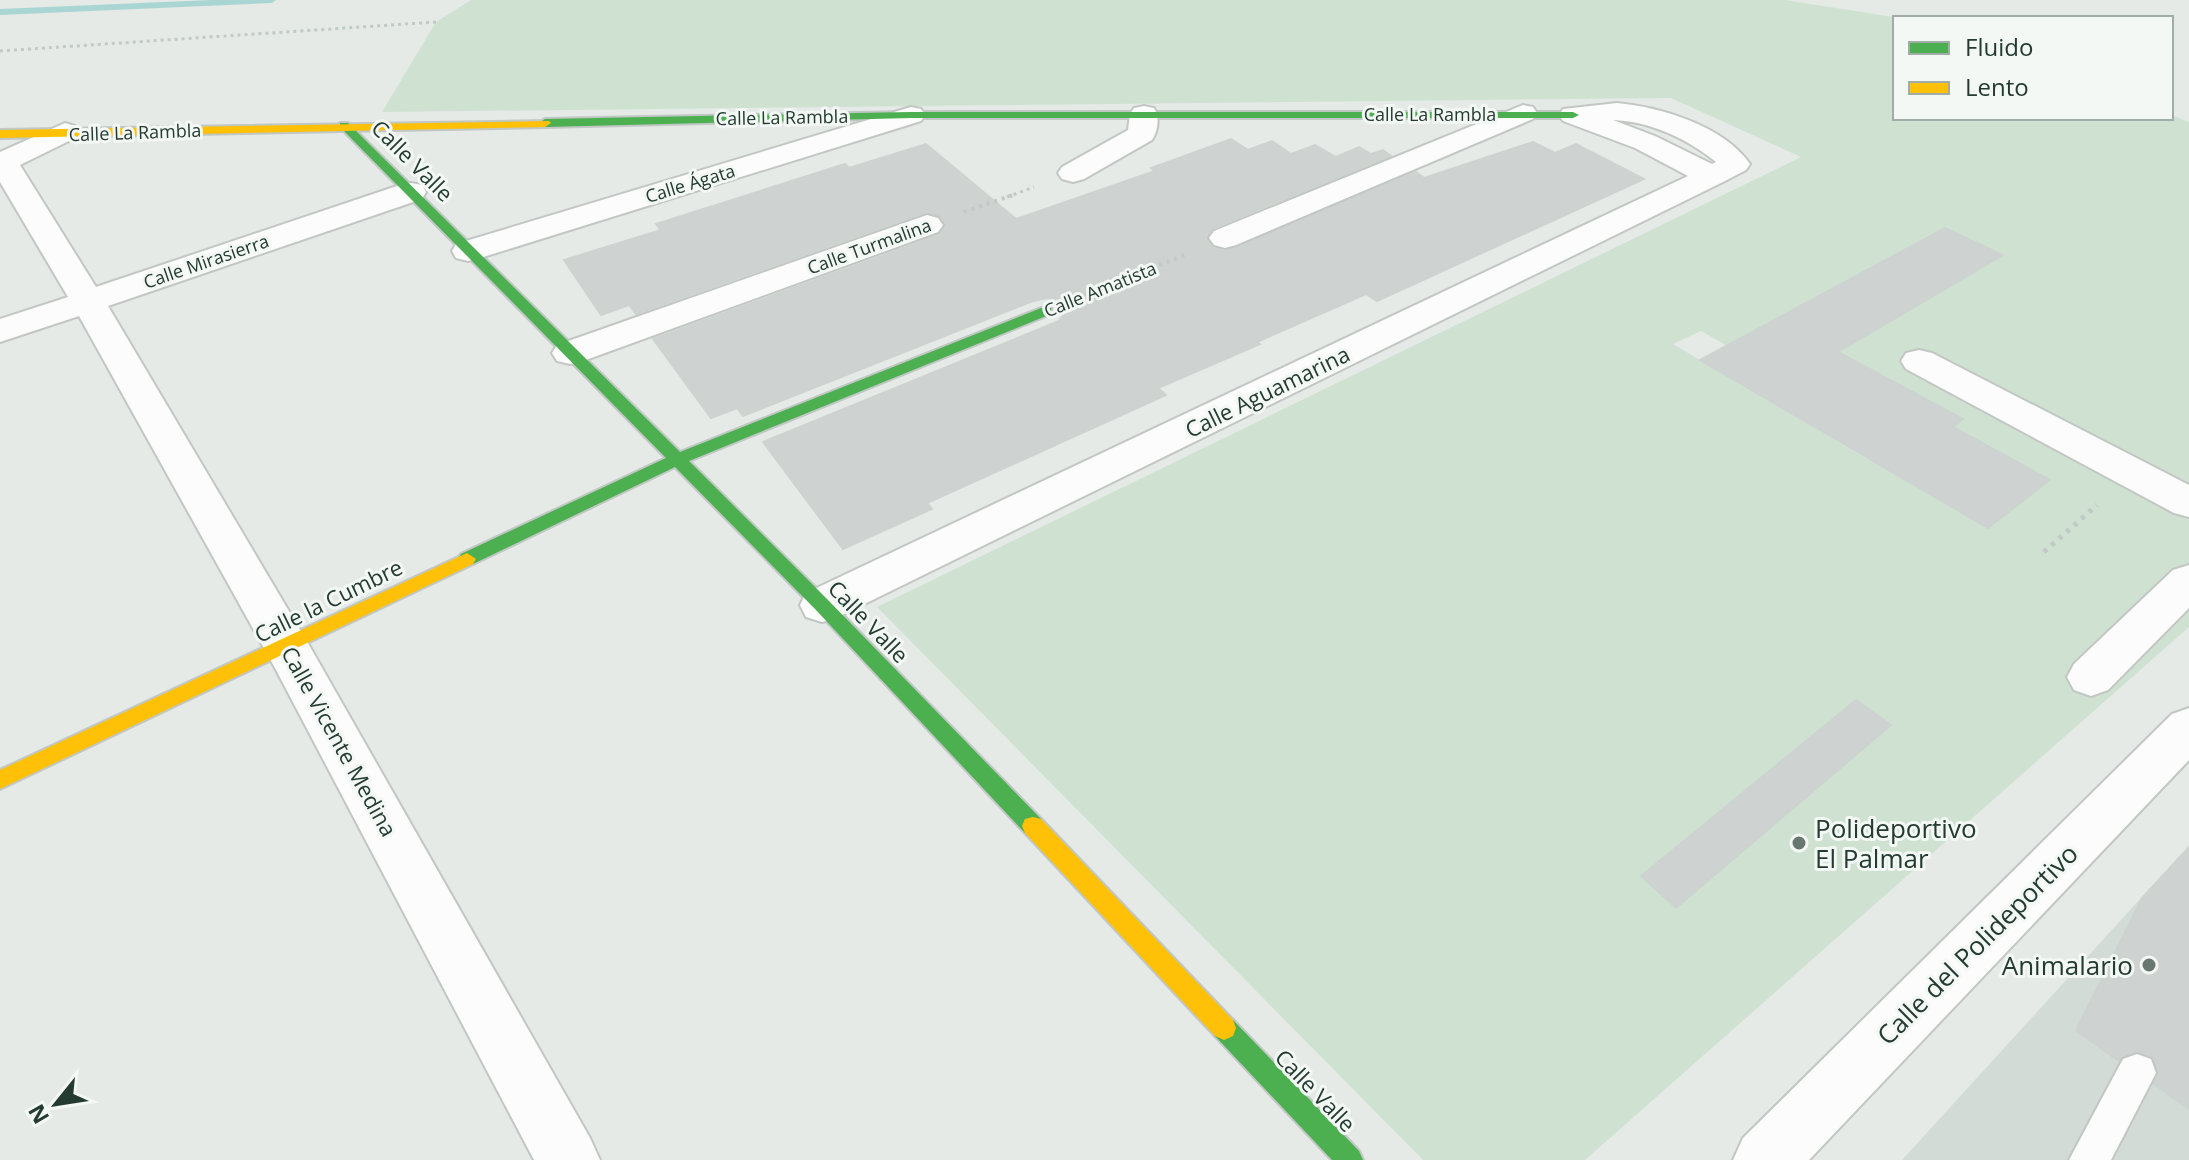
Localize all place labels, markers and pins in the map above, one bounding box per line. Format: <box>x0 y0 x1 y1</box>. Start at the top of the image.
place label: Polideportivo El Palmar <box>1815 810 1977 876</box>
marker: Polideportivo El Palmar <box>1790 834 1808 852</box>
place label: Animalario <box>2002 947 2133 983</box>
marker: Animalario <box>2140 956 2158 974</box>

